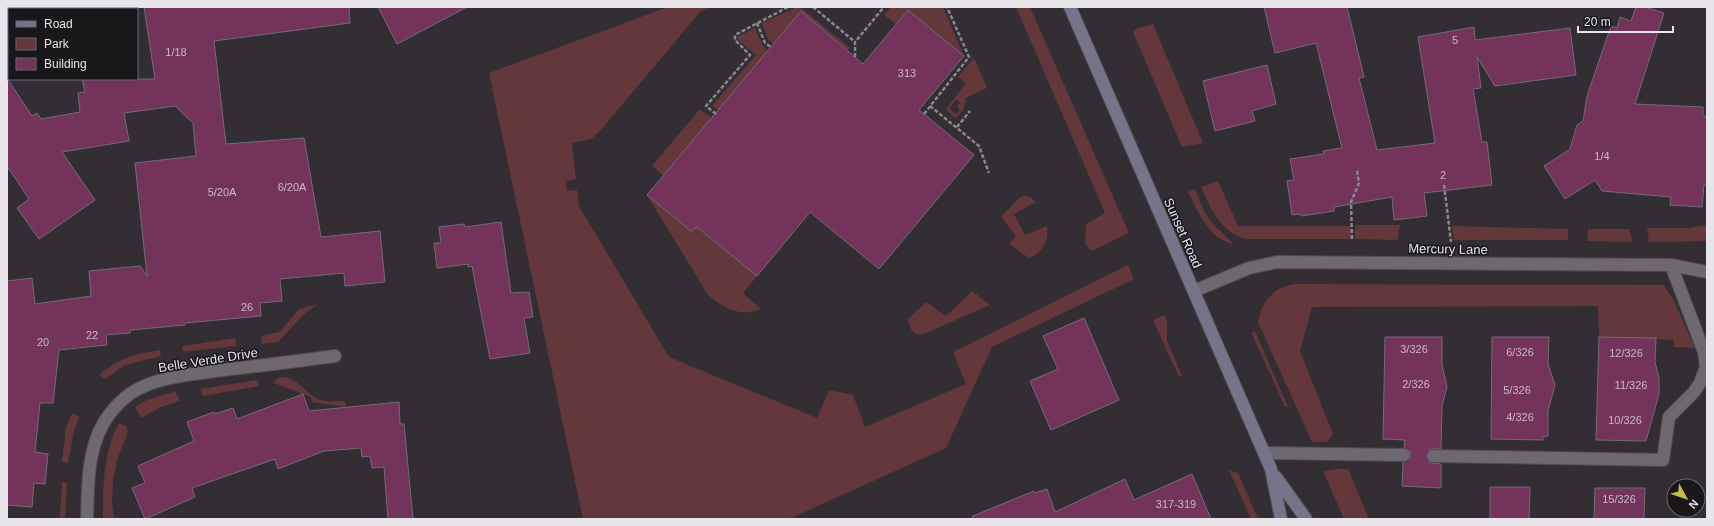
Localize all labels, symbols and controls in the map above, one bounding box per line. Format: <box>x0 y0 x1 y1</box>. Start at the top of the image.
legend <box>8 8 138 80</box>
scale bar <box>1578 8 1673 34</box>
text: 20 m <box>1584 15 1611 29</box>
text: Road <box>44 17 73 31</box>
house number: 5 <box>1452 34 1458 46</box>
text: Park <box>44 37 70 51</box>
house number: 1/18 <box>165 46 187 58</box>
text: Building <box>44 57 87 71</box>
house number: 313 <box>898 67 916 79</box>
house number: 1/4 <box>1594 150 1610 162</box>
house number: 2 <box>1440 169 1446 181</box>
house number: 6/20A <box>278 181 307 193</box>
house number: 5/20A <box>208 186 237 198</box>
street label: Sunset Road <box>1161 196 1205 270</box>
street label: Mercury Lane <box>1408 241 1488 257</box>
house number: 26 <box>241 301 253 313</box>
house number: 22 <box>86 329 98 341</box>
house number: 20 <box>37 336 49 348</box>
house number: 3/326 <box>1400 343 1428 355</box>
street label: Belle Verde Drive <box>157 345 259 375</box>
house number: 6/326 <box>1506 346 1534 358</box>
house number: 12/326 <box>1609 347 1643 359</box>
house number: 2/326 <box>1402 378 1430 390</box>
house number: 11/326 <box>1615 379 1647 391</box>
house number: 5/326 <box>1503 384 1531 396</box>
house number: 4/326 <box>1506 411 1534 423</box>
house number: 10/326 <box>1608 414 1642 426</box>
north arrow <box>1666 478 1706 518</box>
house number: 15/326 <box>1602 493 1636 505</box>
house number: 317-319 <box>1156 498 1196 510</box>
text: N <box>1686 498 1701 511</box>

